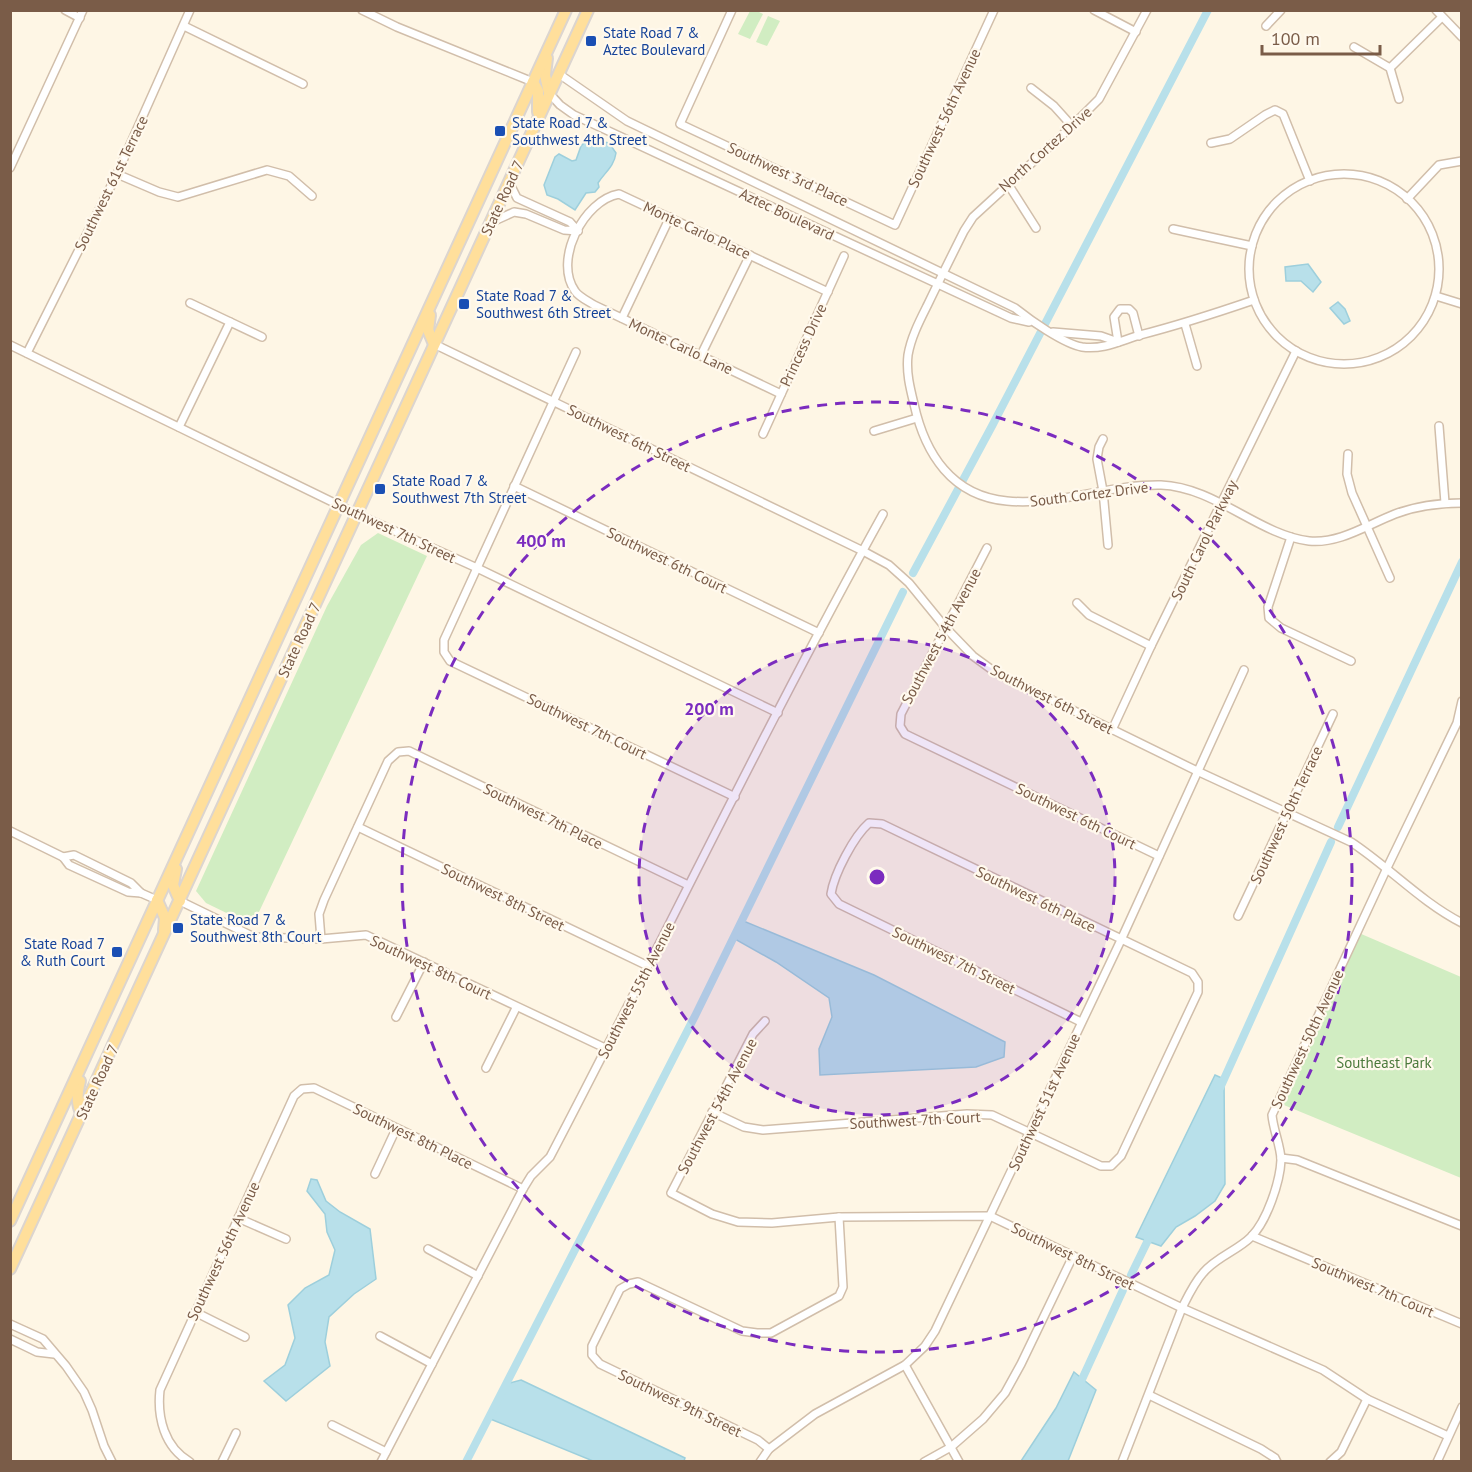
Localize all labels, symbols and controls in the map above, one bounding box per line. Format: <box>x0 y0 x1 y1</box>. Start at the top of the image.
scale bar <box>1262 18 1380 56</box>
place label: State Road 7 & Aztec Boulevard <box>603 23 705 59</box>
text: 100 m <box>1271 27 1320 50</box>
marker: State Road 7 & Aztec Boulevard <box>584 34 598 48</box>
street label: Southwest 56th Avenue <box>903 45 985 191</box>
street label: North Cortez Drive <box>994 102 1096 196</box>
street label: Southwest 61st Terrace <box>70 112 152 254</box>
place label: State Road 7 & Southwest 4th Street <box>512 113 647 149</box>
marker: State Road 7 & Southwest 4th Street <box>493 124 507 138</box>
street label: Southwest 3rd Place <box>725 138 851 210</box>
street label: State Road 7 <box>476 157 528 239</box>
street label: Aztec Boulevard <box>737 184 837 244</box>
street label: Monte Carlo Place <box>640 197 754 263</box>
place label: State Road 7 & Southwest 6th Street <box>476 286 611 322</box>
marker: State Road 7 & Southwest 6th Street <box>457 297 471 311</box>
street label: Princess Drive <box>775 300 831 390</box>
street label: Monte Carlo Lane <box>626 314 736 378</box>
street label: Southwest 6th Street <box>564 400 694 476</box>
place label: State Road 7 & Southwest 7th Street <box>392 471 527 507</box>
street label: South Cortez Drive <box>1029 477 1149 511</box>
street label: South Carol Parkway <box>1167 477 1241 603</box>
marker: State Road 7 & Southwest 7th Street <box>373 482 387 496</box>
street label: Southwest 7th Street <box>329 493 459 567</box>
street label: Southwest 6th Court <box>604 523 730 597</box>
text: 400 m <box>516 529 566 552</box>
street label: Southwest 54th Avenue <box>897 565 985 707</box>
street label: State Road 7 <box>273 599 325 681</box>
street label: Southwest 6th Street <box>988 660 1116 738</box>
street label: Southwest 7th Court <box>524 689 650 763</box>
text: 200 m <box>684 697 734 720</box>
street label: Southwest 50th Terrace <box>1246 743 1326 887</box>
street label: Southwest 7th Place <box>480 779 606 853</box>
street label: Southwest 6th Court <box>1013 779 1139 853</box>
street label: Southwest 8th Street <box>438 859 568 935</box>
street label: Southwest 6th Place <box>973 862 1099 936</box>
centre of rings <box>867 867 887 887</box>
place label: State Road 7 & Southwest 8th Court <box>190 910 322 946</box>
street label: Southwest 55th Avenue <box>593 918 679 1062</box>
marker: State Road 7 & Southwest 8th Court <box>171 921 185 935</box>
street label: Southwest 7th Street <box>889 922 1019 998</box>
street label: Southwest 8th Court <box>367 931 495 1003</box>
place label: State Road 7 & Ruth Court <box>20 934 105 970</box>
marker: State Road 7 & Ruth Court <box>110 945 124 959</box>
street label: Southwest 50th Avenue <box>1266 966 1348 1112</box>
street label: Southwest 51st Avenue <box>1004 1030 1084 1174</box>
street label: Southwest 54th Avenue <box>673 1035 761 1177</box>
street label: State Road 7 <box>71 1041 123 1123</box>
park label: Southeast Park <box>1336 1053 1433 1072</box>
street label: Southwest 8th Place <box>350 1099 476 1173</box>
street label: Southwest 7th Court <box>849 1107 981 1133</box>
street label: Southwest 56th Avenue <box>182 1178 264 1324</box>
street label: Southwest 8th Street <box>1008 1218 1138 1294</box>
street label: Southwest 7th Court <box>1309 1253 1437 1321</box>
street label: Southwest 9th Street <box>615 1365 745 1441</box>

